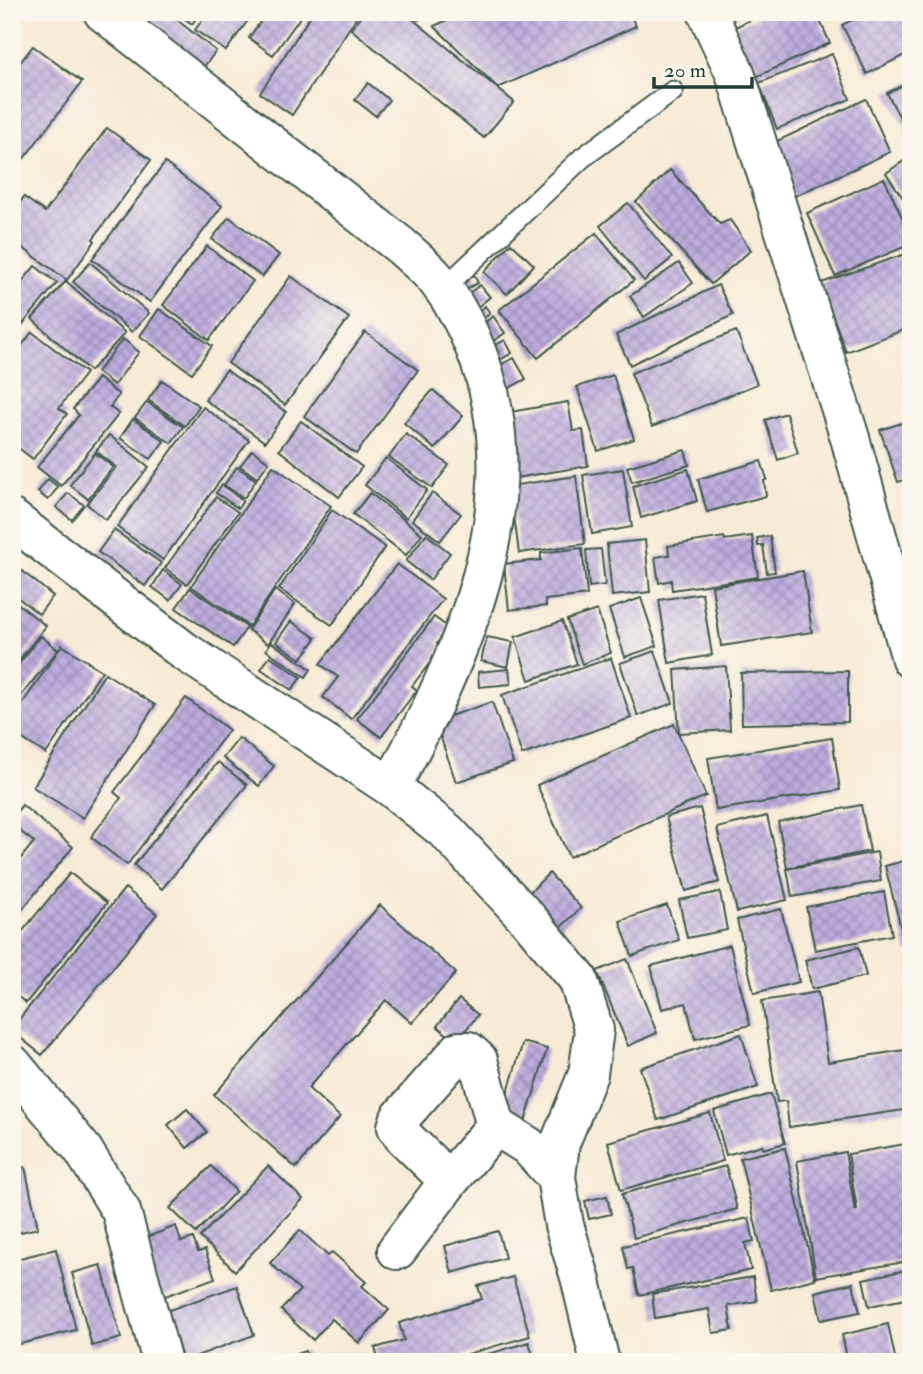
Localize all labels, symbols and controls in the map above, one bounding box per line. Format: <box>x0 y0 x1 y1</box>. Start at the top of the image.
scale bar <box>654 46 752 90</box>
text: 20 m <box>664 57 706 84</box>

